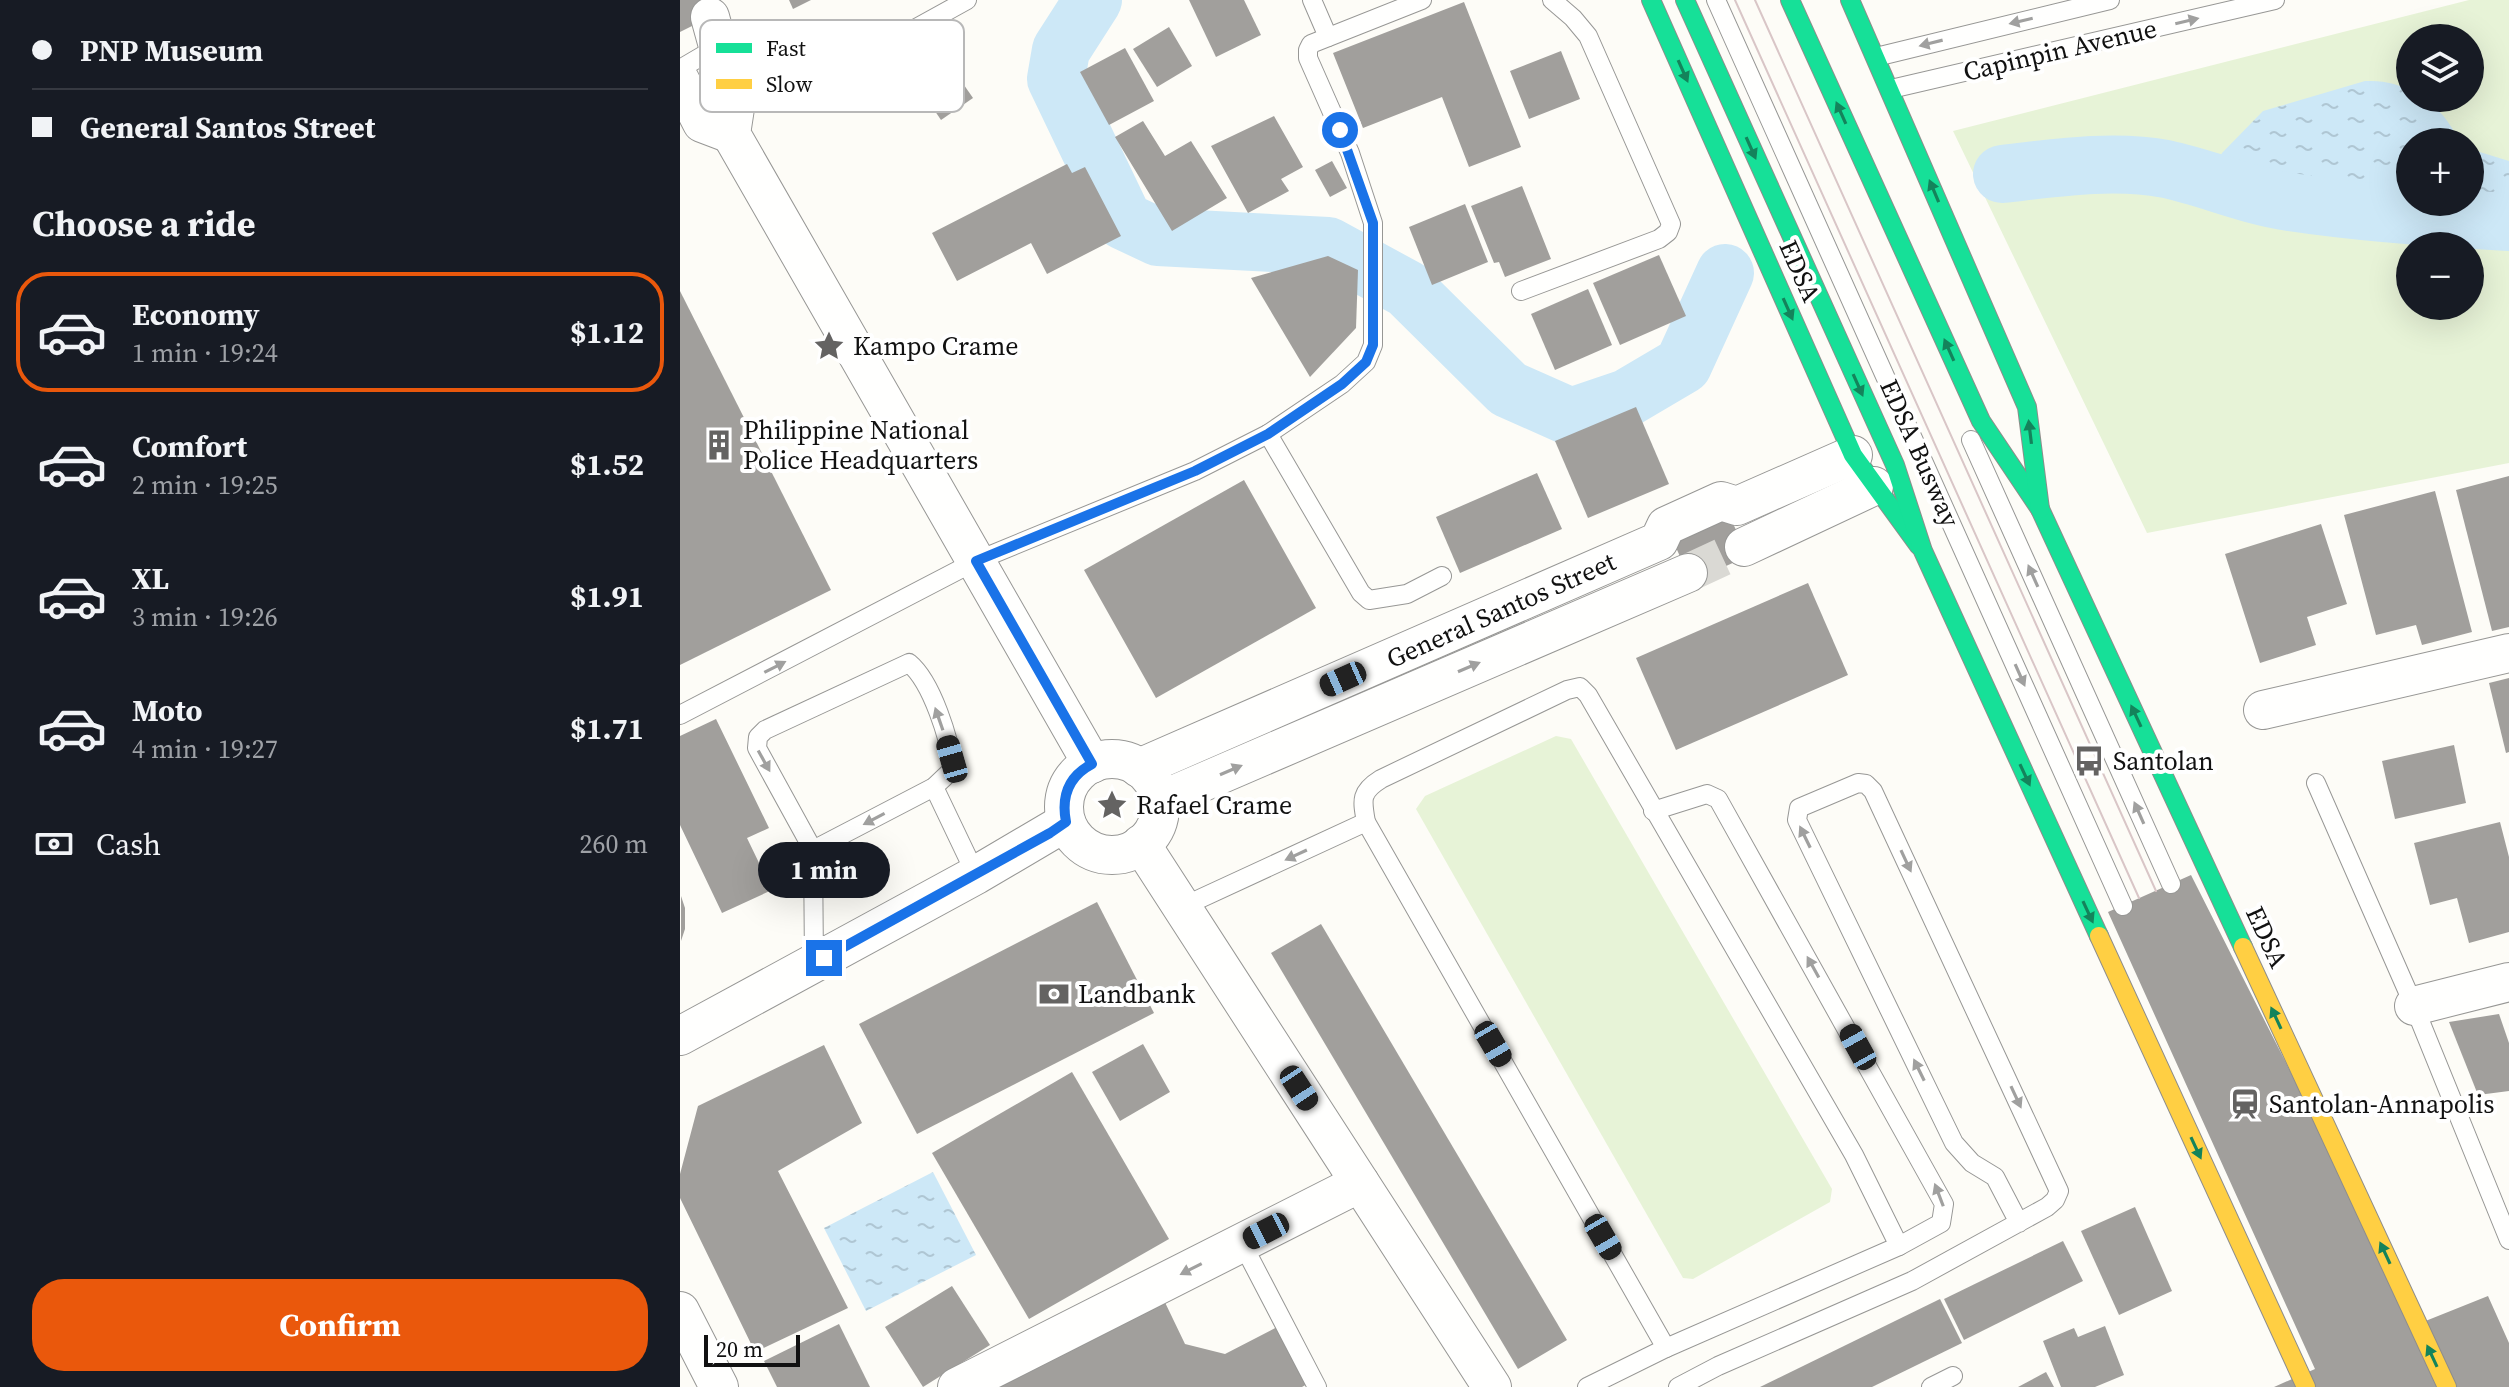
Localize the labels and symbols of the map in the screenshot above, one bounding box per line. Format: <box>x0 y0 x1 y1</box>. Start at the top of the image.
street label: Capinpin Avenue <box>1960 10 2160 90</box>
one-way arrow <box>2175 14 2200 26</box>
one-way arrow <box>2008 15 2033 28</box>
legend <box>700 20 964 112</box>
text: Fast <box>766 33 807 63</box>
one-way arrow <box>1919 37 1944 49</box>
one-way arrow <box>1676 59 1690 83</box>
text: Slow <box>766 69 813 99</box>
one-way arrow <box>1834 101 1848 125</box>
route start <box>1322 112 1358 148</box>
one-way arrow <box>1745 136 1758 159</box>
one-way arrow <box>1928 179 1941 203</box>
street label: EDSA <box>1770 234 1830 308</box>
one-way arrow <box>1782 297 1795 321</box>
place label: Kampo Crame <box>853 328 1019 364</box>
place icon: Kampo Crame <box>812 329 846 363</box>
one-way arrow <box>1942 338 1955 362</box>
one-way arrow <box>1852 373 1865 396</box>
street label: EDSA Busway <box>1871 373 1969 533</box>
place label: Philippine National Police Headquarters <box>743 412 978 478</box>
one-way arrow <box>2024 419 2037 444</box>
building icon: Philippine National Police Headquarters <box>702 428 736 462</box>
street label: General Santos Street <box>1381 543 1622 677</box>
one-way arrow <box>2026 564 2039 588</box>
car <box>1316 658 1370 700</box>
one-way arrow <box>763 661 786 674</box>
one-way arrow <box>1457 661 1481 674</box>
one-way arrow <box>2013 664 2026 687</box>
one-way arrow <box>2129 704 2143 728</box>
one-way arrow <box>933 707 945 731</box>
car <box>934 733 970 785</box>
place label: Santolan <box>2113 743 2214 779</box>
bus stop icon: Santolan <box>2072 744 2106 778</box>
one-way arrow <box>757 750 771 772</box>
one-way arrow <box>2018 763 2032 786</box>
one-way arrow <box>1219 764 1242 777</box>
place label: Rafael Crame <box>1136 787 1292 823</box>
place icon: Rafael Crame <box>1095 788 1129 822</box>
one-way arrow <box>2132 801 2146 825</box>
one-way arrow <box>862 812 885 825</box>
one-way arrow <box>1798 825 1812 848</box>
callout: 1 min <box>758 842 890 898</box>
one-way arrow <box>1284 848 1307 862</box>
one-way arrow <box>1899 850 1913 873</box>
one-way arrow <box>2081 900 2095 923</box>
street label: EDSA <box>2237 900 2297 974</box>
route end <box>806 940 842 976</box>
one-way arrow <box>1806 956 1820 979</box>
place label: Landbank <box>1078 976 1196 1012</box>
bank icon: Landbank <box>1037 977 1071 1011</box>
one-way arrow <box>2269 1006 2283 1029</box>
car <box>1471 1017 1515 1071</box>
car <box>1836 1020 1880 1074</box>
one-way arrow <box>1912 1059 1926 1082</box>
car <box>1276 1061 1322 1115</box>
one-way arrow <box>2009 1085 2022 1109</box>
place label: Santolan-Annapolis <box>2269 1086 2495 1122</box>
station icon: Santolan-Annapolis <box>2228 1087 2262 1121</box>
one-way arrow <box>2190 1136 2203 1160</box>
one-way arrow <box>1932 1182 1945 1206</box>
car <box>1239 1209 1293 1253</box>
car <box>1581 1210 1625 1264</box>
one-way arrow <box>2378 1242 2392 1265</box>
one-way arrow <box>1179 1262 1202 1276</box>
scale bar <box>704 1331 800 1367</box>
one-way arrow <box>2426 1344 2439 1367</box>

